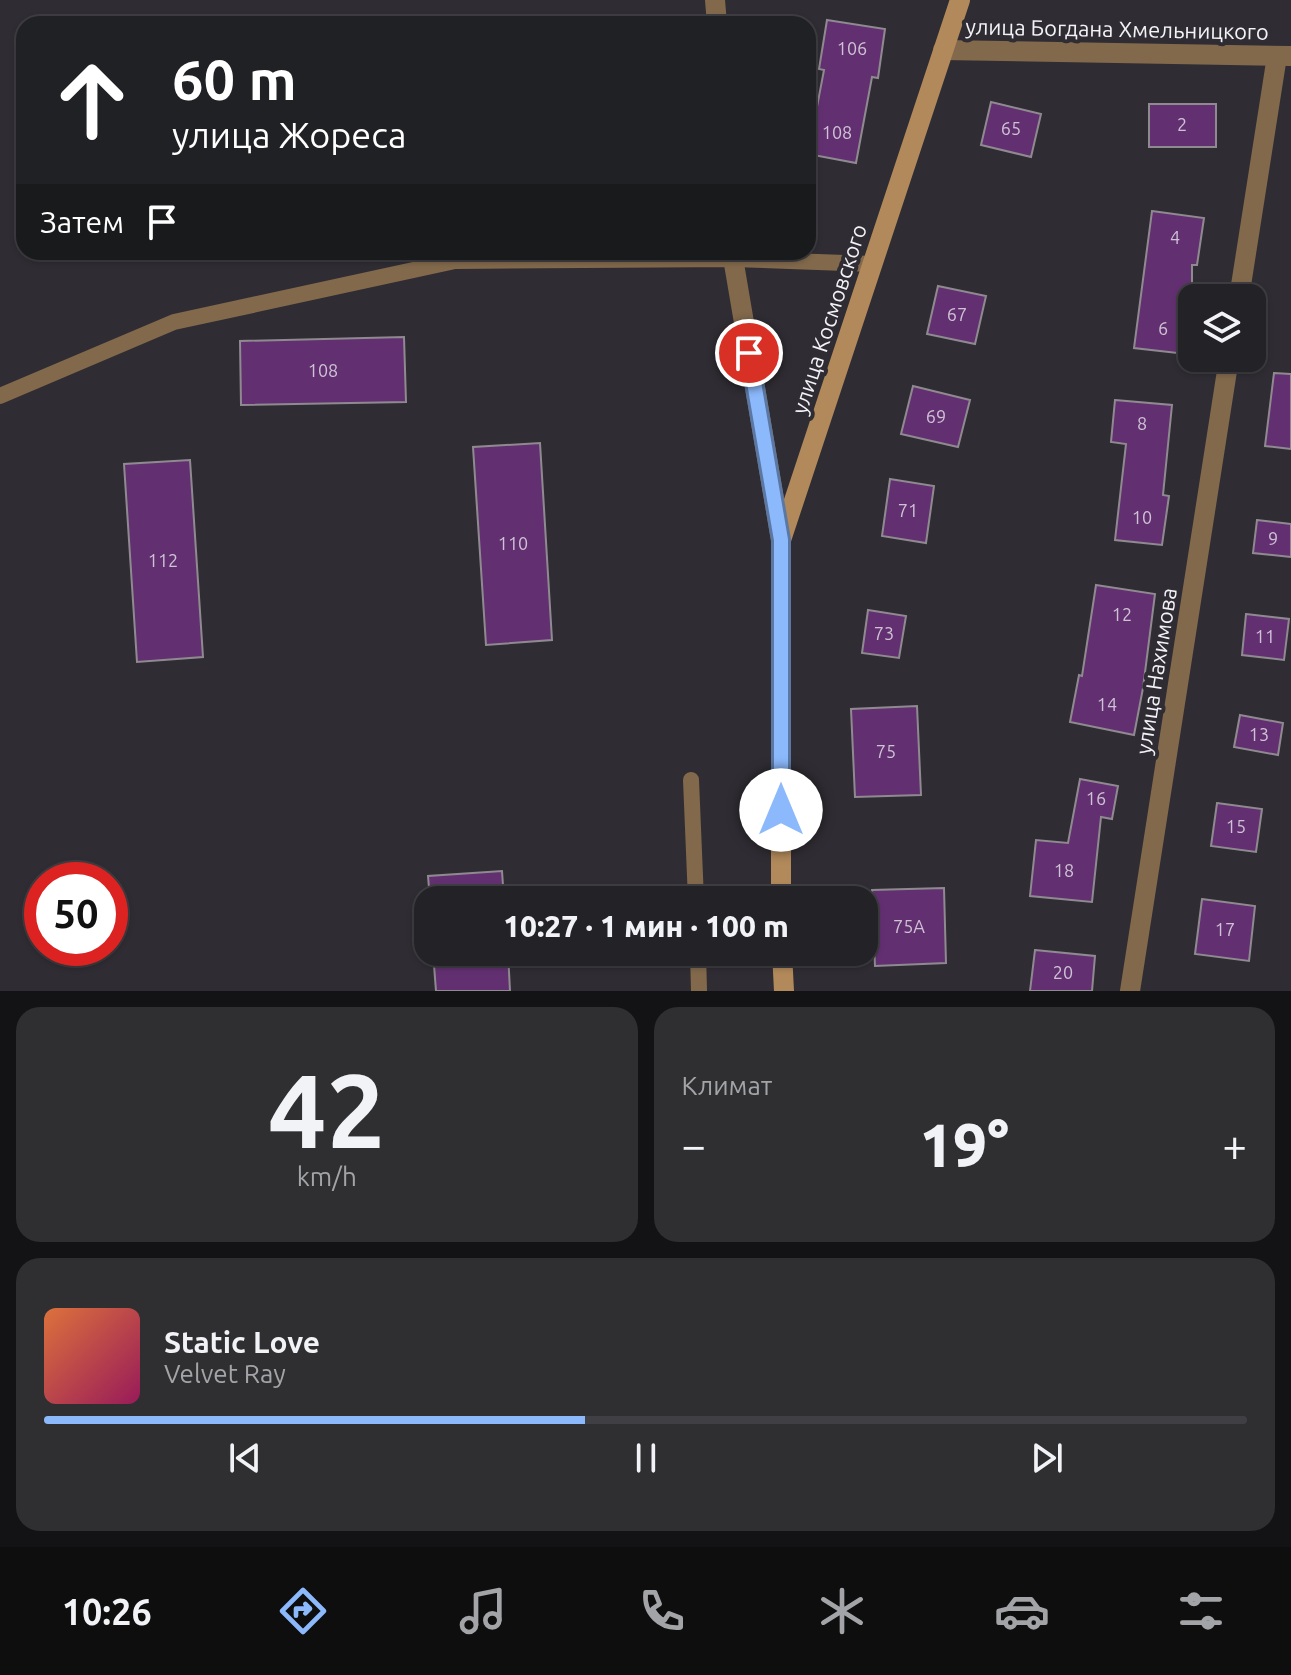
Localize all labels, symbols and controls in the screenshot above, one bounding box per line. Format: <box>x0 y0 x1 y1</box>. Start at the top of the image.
street label: улица Богдана Хмельницкого <box>965 13 1269 44</box>
house number: 106 <box>837 38 867 58</box>
icon: ahead <box>40 48 144 152</box>
text: 60 m <box>172 48 297 111</box>
text: улица Жореса <box>172 114 406 155</box>
house number: 2 <box>1177 114 1187 134</box>
house number: 65 <box>1001 118 1021 138</box>
house number: 108 <box>822 122 852 142</box>
icon: arrive <box>140 200 184 244</box>
text: Затем <box>40 205 124 239</box>
street label: улица Космовского <box>786 221 871 417</box>
house number: 4 <box>1170 227 1180 247</box>
map controls <box>1178 284 1266 372</box>
button: layers <box>1178 284 1266 372</box>
house number: 67 <box>947 304 967 324</box>
house number: 6 <box>1158 318 1168 338</box>
pin <box>715 319 783 387</box>
icon: arrive <box>727 331 771 375</box>
house number: 108 <box>308 360 338 380</box>
house number: 69 <box>926 406 946 426</box>
house number: 8 <box>1137 413 1147 433</box>
house number: 71 <box>898 500 918 520</box>
house number: 10 <box>1132 507 1152 527</box>
house number: 9 <box>1268 528 1278 548</box>
house number: 110 <box>498 533 528 553</box>
house number: 112 <box>148 550 178 570</box>
street label: улица Нахимова <box>1130 586 1181 756</box>
house number: 12 <box>1112 604 1132 624</box>
house number: 73 <box>874 623 894 643</box>
house number: 11 <box>1255 626 1275 646</box>
house number: 14 <box>1097 694 1117 714</box>
house number: 13 <box>1249 724 1269 744</box>
house number: 75 <box>876 741 896 761</box>
position arrow <box>739 768 823 852</box>
house number: 16 <box>1086 788 1106 808</box>
house number: 15 <box>1226 816 1246 836</box>
house number: 18 <box>1054 860 1074 880</box>
speed limit sign: 50 <box>24 862 128 966</box>
text: 10:27 · 1 мин · 100 m <box>503 909 789 943</box>
house number: 75А <box>893 916 925 936</box>
house number: 17 <box>1215 919 1235 939</box>
house number: 20 <box>1053 962 1073 982</box>
text: 42 <box>268 1051 385 1168</box>
text: Климат <box>682 1071 772 1100</box>
text: 19° <box>920 1111 1009 1178</box>
text: − <box>682 1120 706 1169</box>
text: + <box>1222 1120 1247 1169</box>
text: km/h <box>297 1162 357 1191</box>
text: Static Love <box>164 1325 320 1359</box>
text: Velvet Ray <box>164 1359 286 1388</box>
icon: previous <box>223 1436 267 1480</box>
icon: pause <box>624 1436 668 1480</box>
icon: next <box>1025 1436 1069 1480</box>
icon: directions <box>275 1583 331 1639</box>
icon: music <box>455 1583 511 1639</box>
icon: phone <box>634 1583 690 1639</box>
icon: climate <box>814 1583 870 1639</box>
icon: car <box>994 1583 1050 1639</box>
icon: filters <box>1173 1583 1229 1639</box>
text: 10:26 <box>62 1591 152 1632</box>

